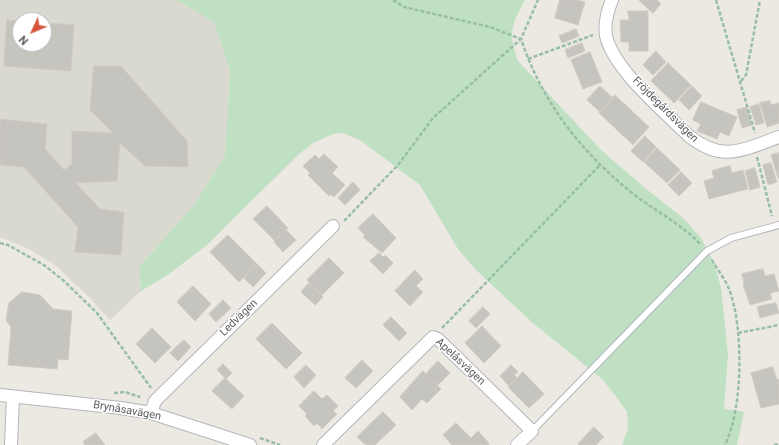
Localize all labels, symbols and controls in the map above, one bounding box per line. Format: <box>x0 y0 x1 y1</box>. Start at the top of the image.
north arrow <box>12 12 52 52</box>
text: N <box>16 33 31 47</box>
street label: Fröjdegårdsvägen <box>629 74 701 146</box>
street label: Ledvägen <box>217 297 261 339</box>
street label: Apelåsvägen <box>433 336 487 388</box>
street label: Brynåsavägen <box>92 399 162 423</box>

